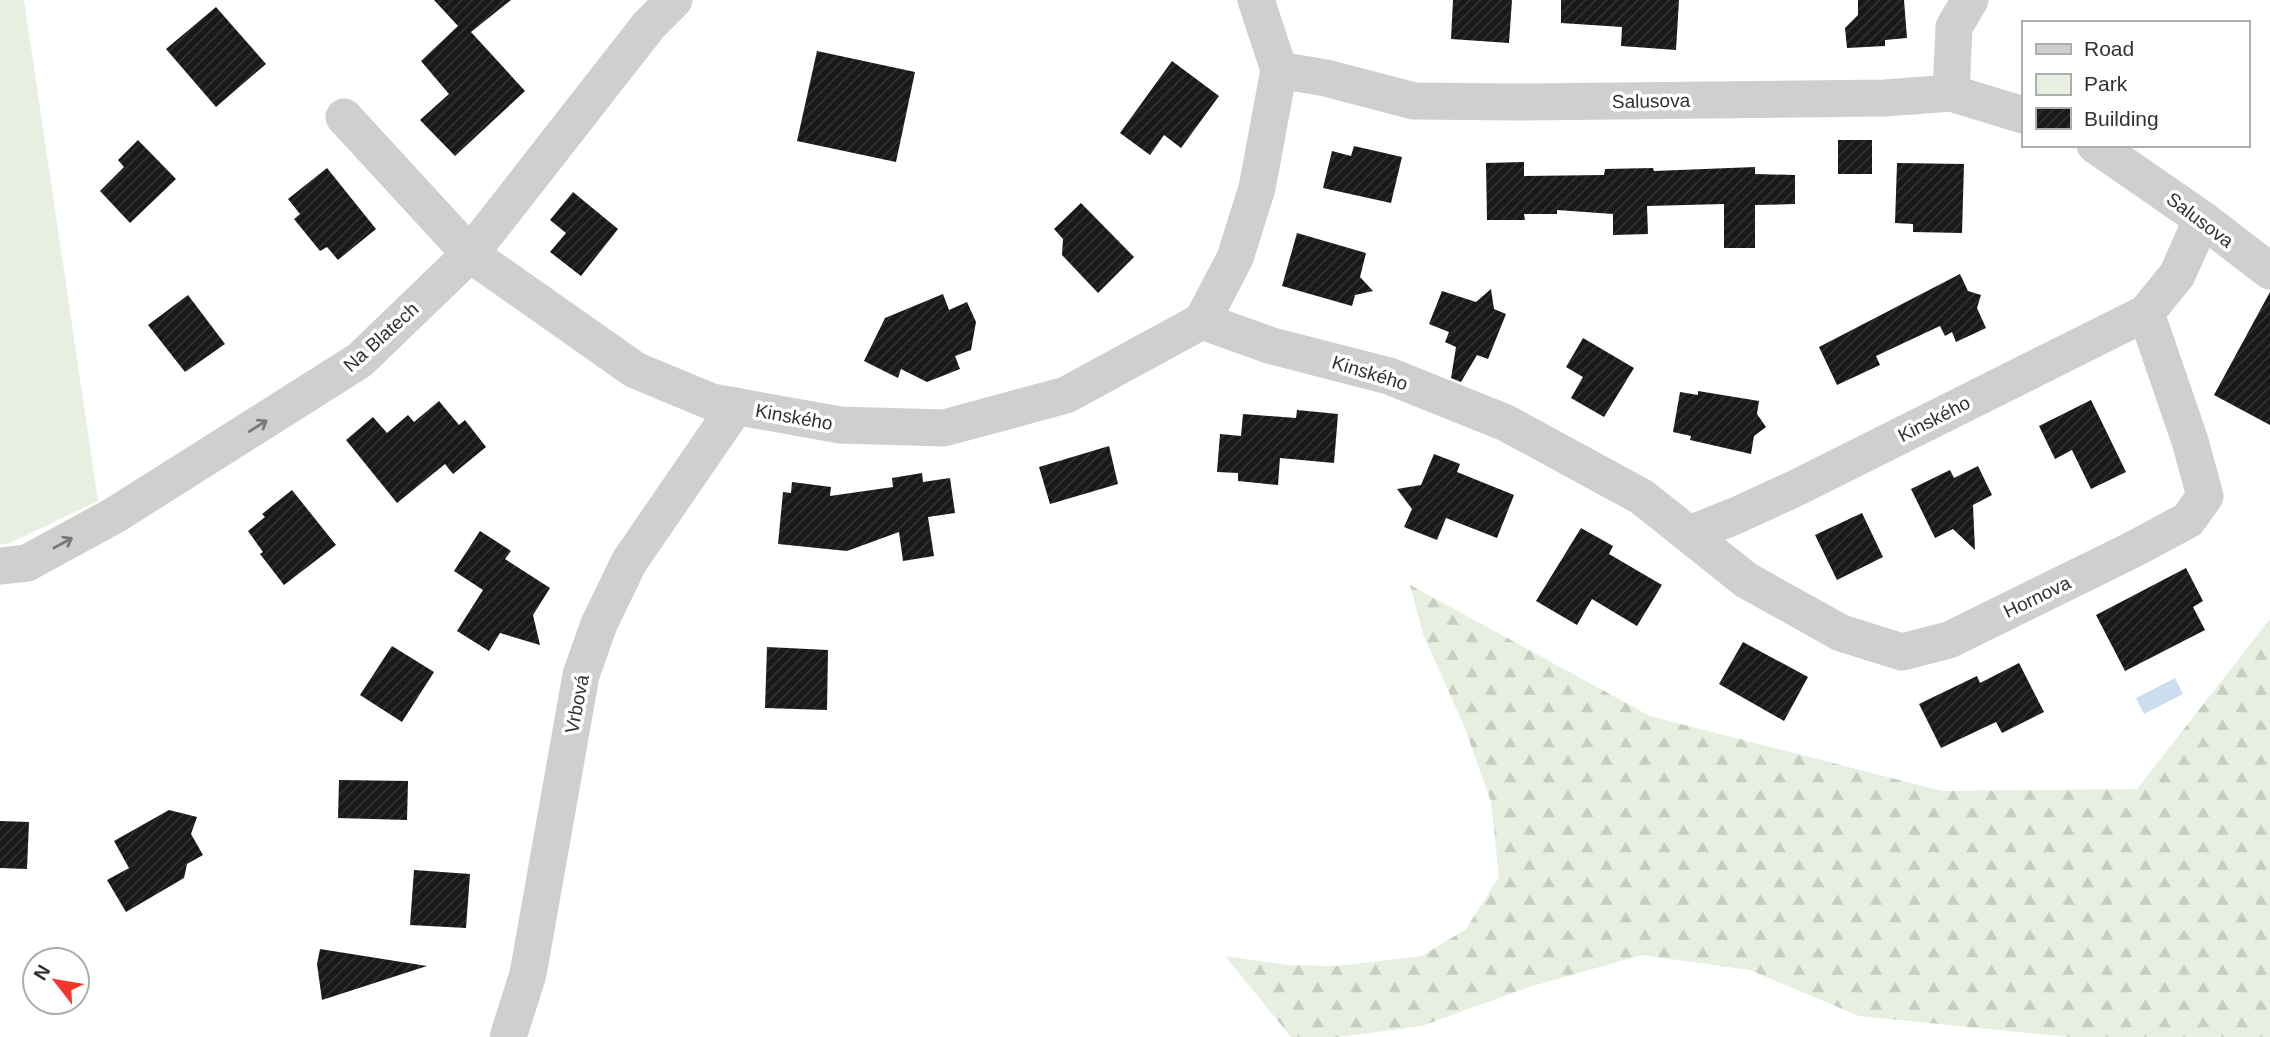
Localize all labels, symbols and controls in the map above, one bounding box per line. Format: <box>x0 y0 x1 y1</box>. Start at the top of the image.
legend <box>2022 21 2249 147</box>
text: Road <box>2084 37 2134 60</box>
text: Park <box>2084 72 2128 95</box>
street label: Salusova <box>1612 90 1691 112</box>
text: Building <box>2084 107 2159 130</box>
street label: Salusova <box>2162 188 2238 252</box>
street label: Na Blatech <box>339 298 423 376</box>
street label: Kinského <box>1330 352 1410 394</box>
street label: Kinského <box>1894 392 1974 446</box>
street label: Kinského <box>754 400 834 434</box>
one-way arrow <box>248 419 267 434</box>
one-way arrow <box>52 536 73 550</box>
street label: Hornova <box>2000 572 2074 622</box>
street label: Vrbová <box>561 672 593 735</box>
north arrow <box>21 946 91 1016</box>
text: N <box>29 961 54 984</box>

